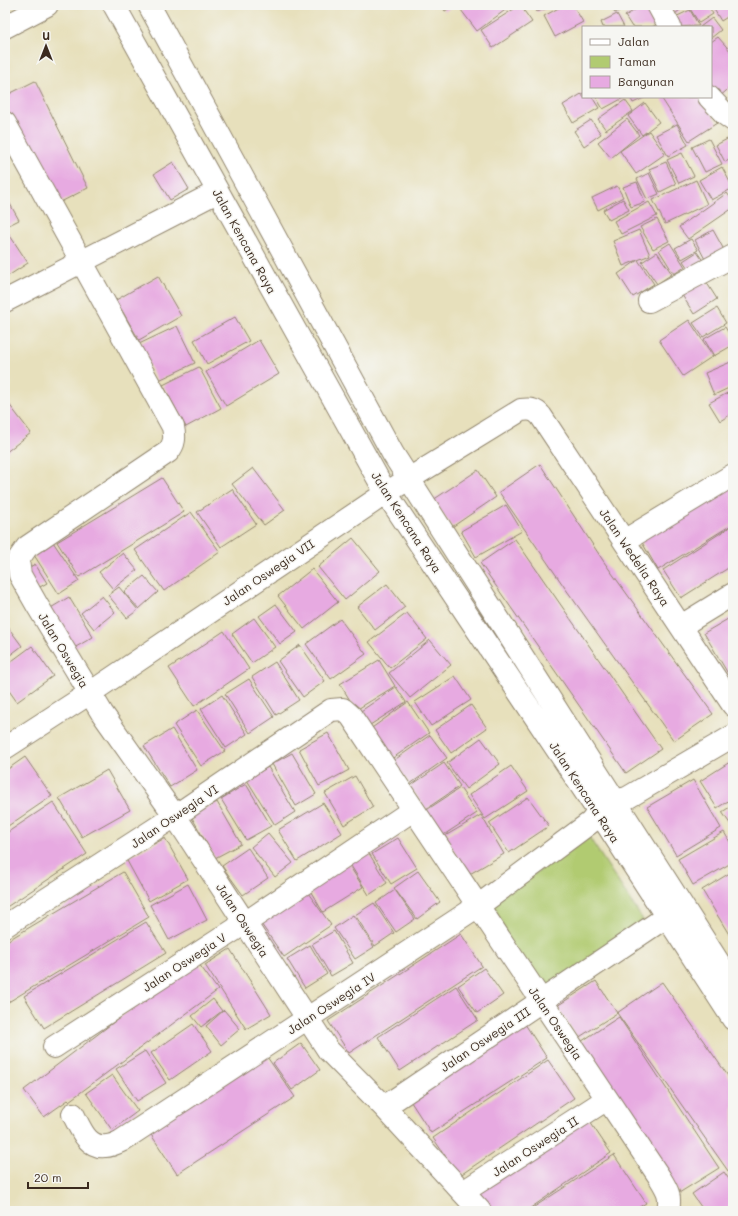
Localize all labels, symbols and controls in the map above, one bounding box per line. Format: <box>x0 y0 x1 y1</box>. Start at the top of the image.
north arrow <box>26 26 66 66</box>
legend <box>582 26 712 98</box>
text: U <box>42 28 50 43</box>
text: Jalan <box>618 33 649 49</box>
text: Taman <box>618 53 656 69</box>
text: Bangunan <box>618 73 674 89</box>
street label: Jalan Kencana Raya <box>209 186 281 296</box>
street label: Jalan Kencana Raya <box>368 468 446 576</box>
street label: Jalan Wedelia Raya <box>596 505 674 609</box>
street label: Jalan Oswegia VII <box>219 535 317 609</box>
street label: Jalan Oswegia <box>35 609 93 691</box>
street label: Jalan Kencana Raya <box>546 738 624 846</box>
street label: Jalan Oswegia VI <box>127 781 221 851</box>
street label: Jalan Oswegia <box>213 880 273 960</box>
street label: Jalan Oswegia V <box>139 929 229 995</box>
street label: Jalan Oswegia IV <box>284 968 378 1037</box>
street label: Jalan Oswegia <box>526 983 586 1063</box>
street label: Jalan Oswegia III <box>437 1003 533 1075</box>
street label: Jalan Oswegia II <box>489 1112 581 1180</box>
scale bar <box>28 1164 88 1190</box>
text: 20 m <box>34 1169 62 1185</box>

